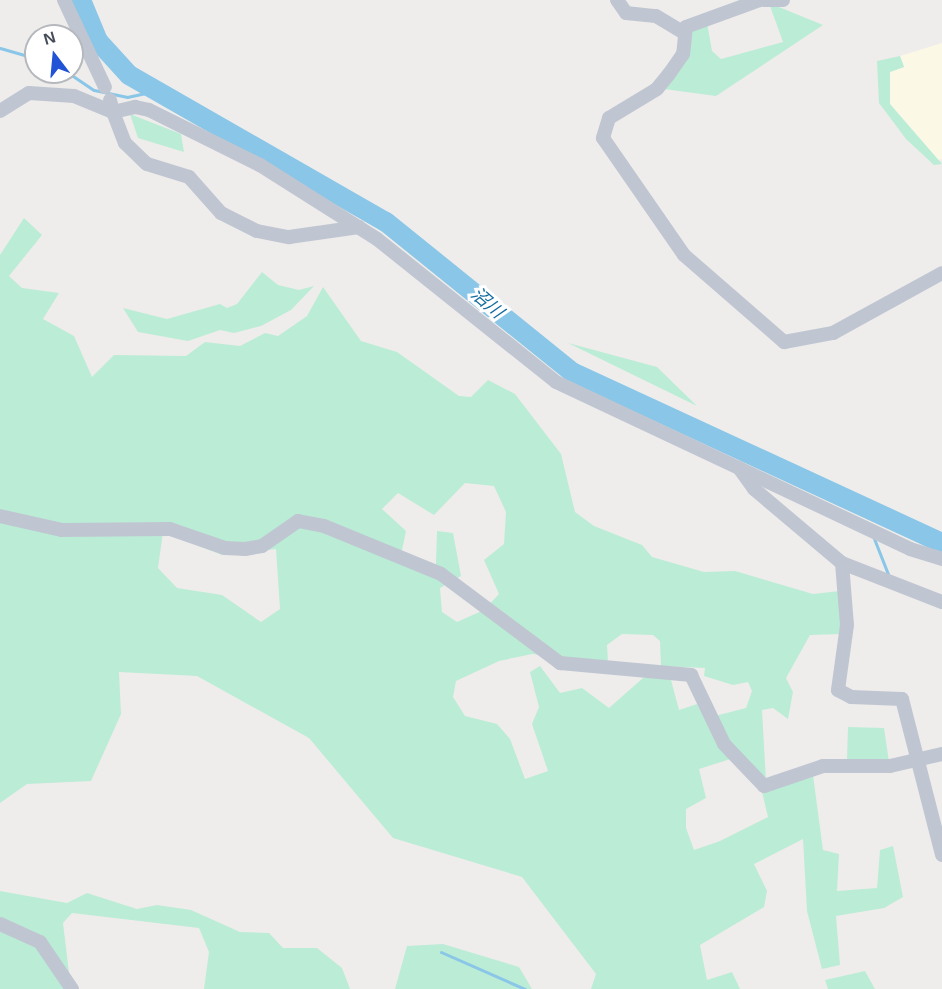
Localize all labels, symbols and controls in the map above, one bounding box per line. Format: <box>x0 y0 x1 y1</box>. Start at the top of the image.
north arrow <box>24 24 84 84</box>
text: N <box>42 28 57 48</box>
water label: 沼川 <box>466 283 508 323</box>

